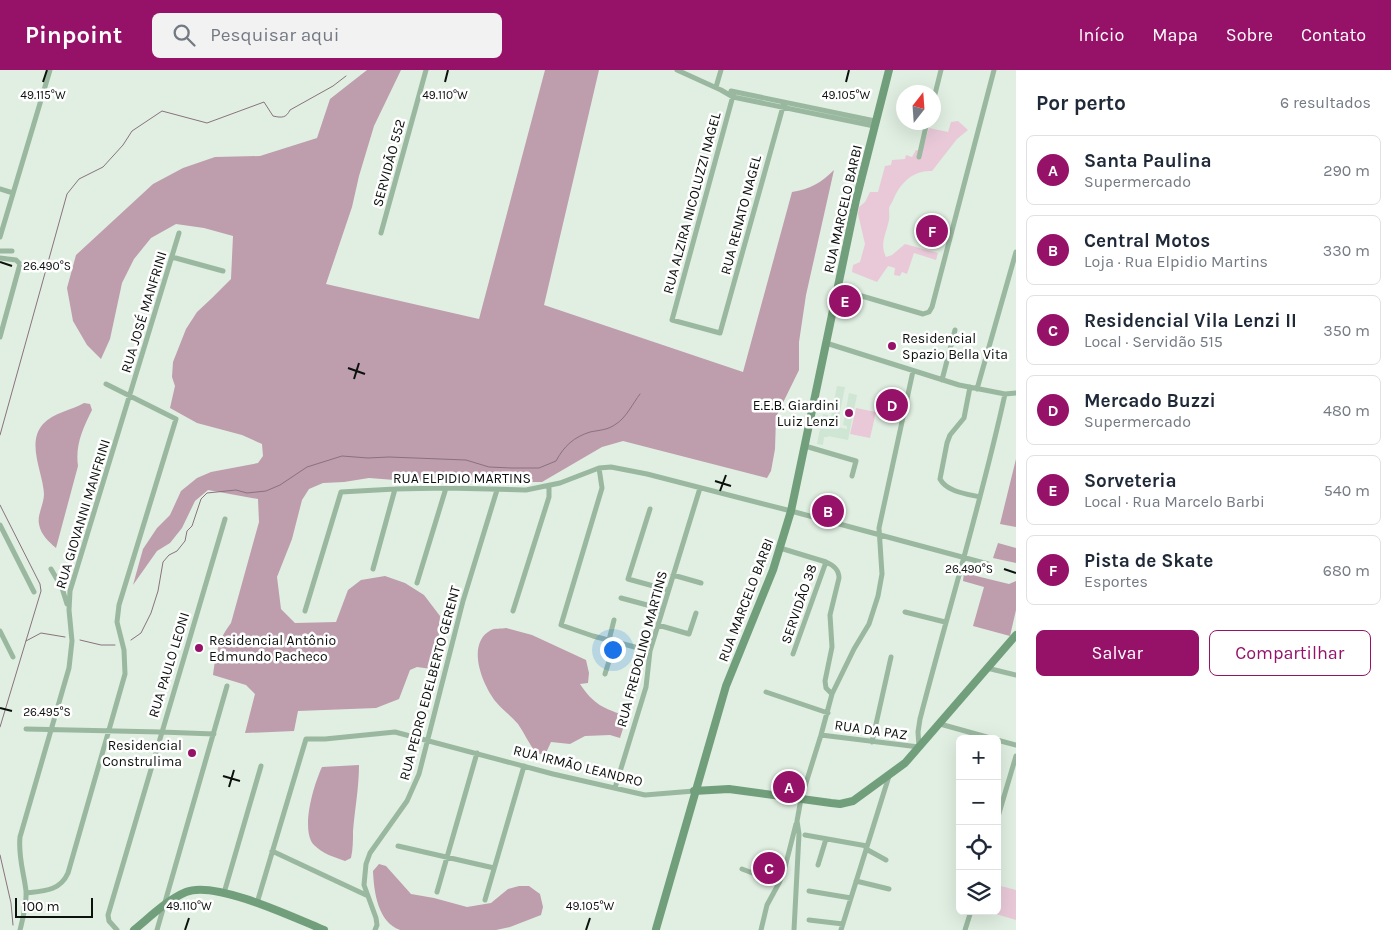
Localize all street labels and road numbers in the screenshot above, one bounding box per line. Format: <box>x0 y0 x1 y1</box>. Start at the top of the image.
street label: RUA ALZIRA NICOLUZZI NAGEL <box>660 110 725 296</box>
street label: SERVIDÃO 552 <box>369 117 409 209</box>
street label: RUA MARCELO BARBI <box>820 143 866 275</box>
street label: RUA RENATO NAGEL <box>717 153 765 277</box>
street label: RUA JOSÉ MANFRINI <box>116 249 171 375</box>
street label: RUA GIOVANNI MANFRINI <box>52 437 114 591</box>
street label: RUA ELPIDIO MARTINS <box>393 470 531 487</box>
street label: RUA MARCELO BARBI <box>715 536 777 664</box>
street label: SERVIDÃO 38 <box>777 562 821 646</box>
street label: RUA FREDOLINO MARTINS <box>613 569 671 729</box>
street label: RUA PEDRO EDELBERTO GERENT <box>396 584 464 782</box>
street label: RUA PAULO LEONI <box>145 610 193 720</box>
street label: RUA DA PAZ <box>834 716 908 744</box>
street label: RUA IRMÃO LEANDRO <box>512 742 644 790</box>

